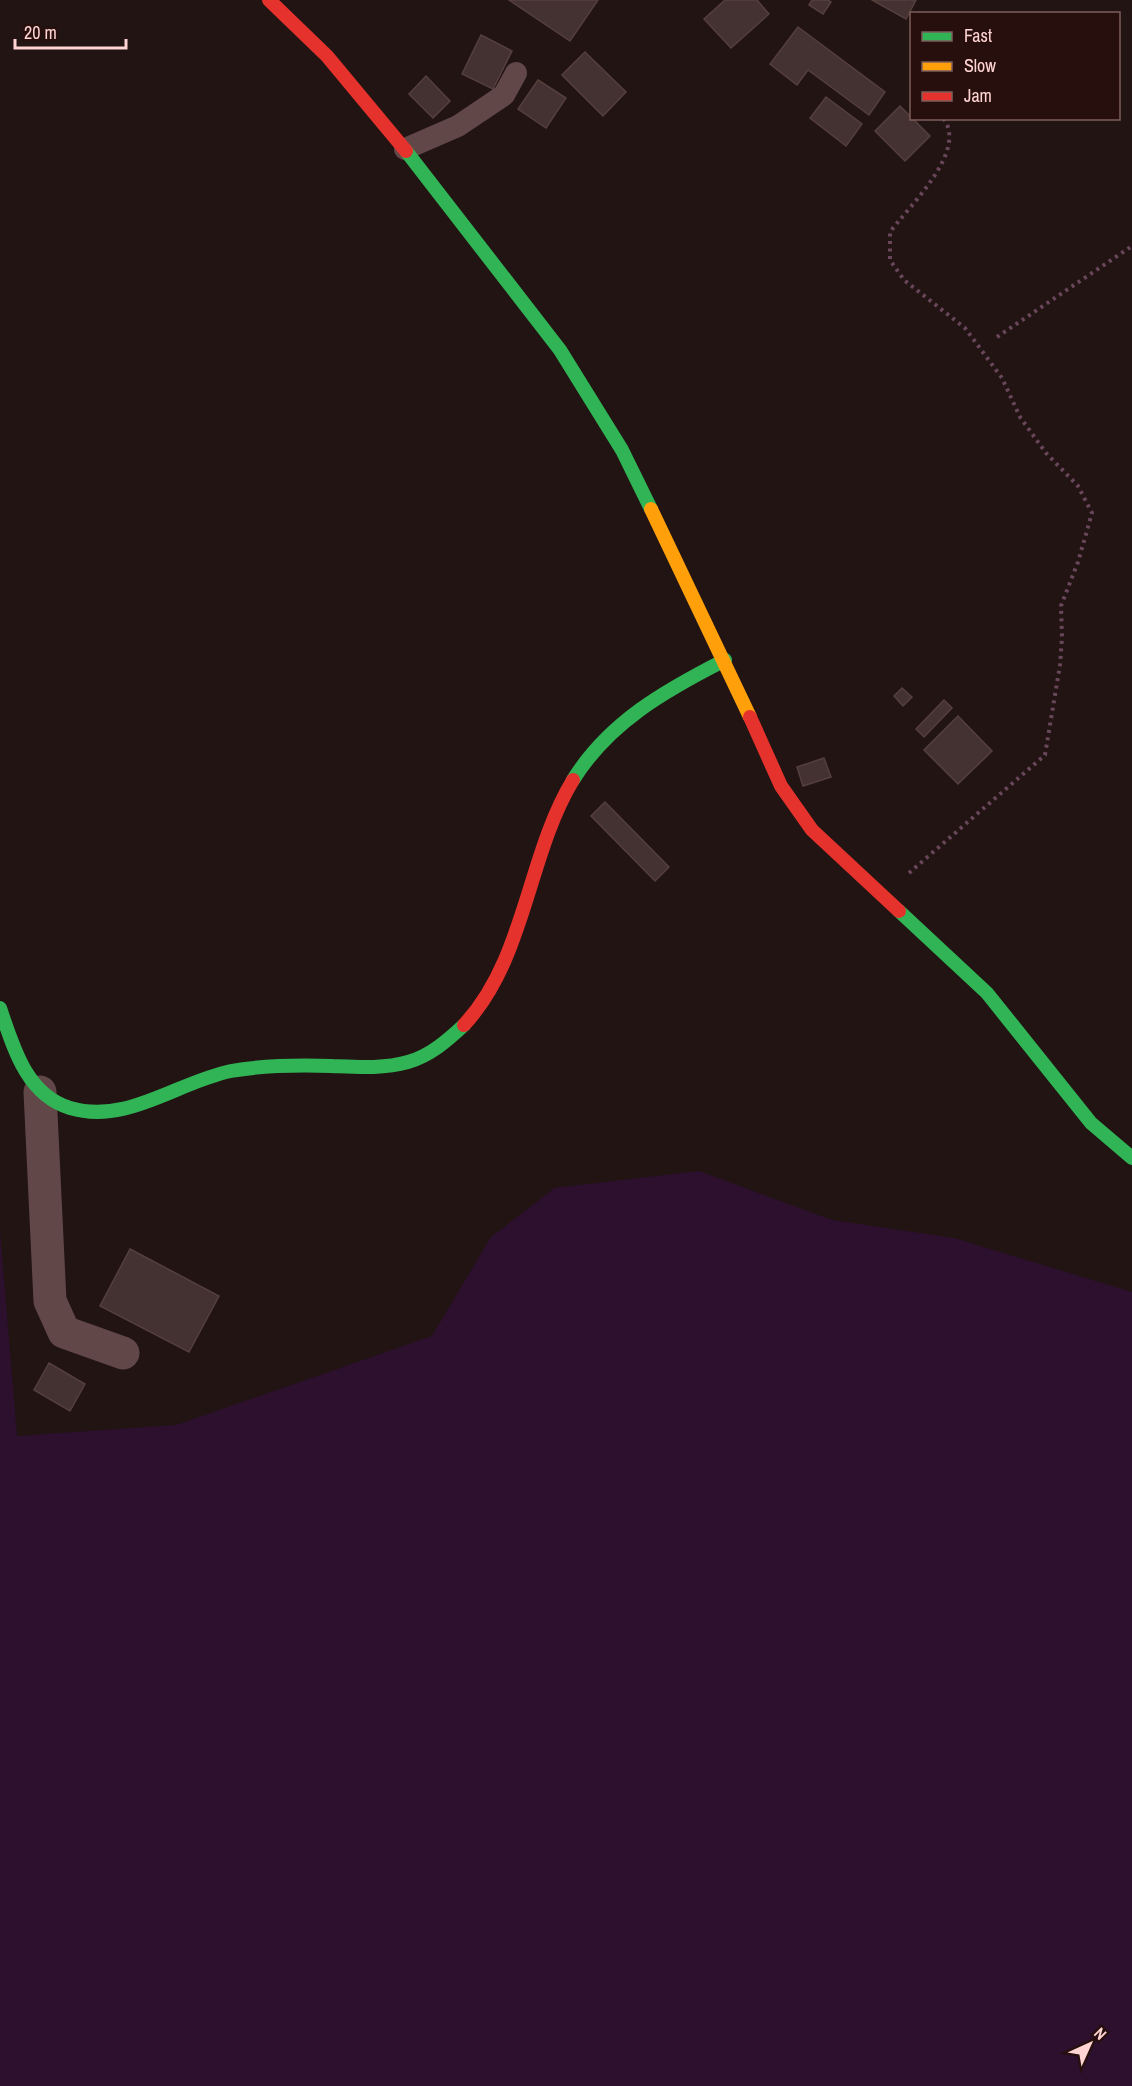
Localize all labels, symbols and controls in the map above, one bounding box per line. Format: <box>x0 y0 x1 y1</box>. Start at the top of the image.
scale bar <box>15 12 126 50</box>
legend <box>910 12 1120 120</box>
text: 20 m <box>24 20 57 45</box>
text: Fast <box>964 23 992 48</box>
text: Slow <box>964 53 996 78</box>
text: Jam <box>964 83 992 108</box>
north arrow <box>1060 2014 1120 2074</box>
text: N <box>1089 2022 1112 2045</box>

